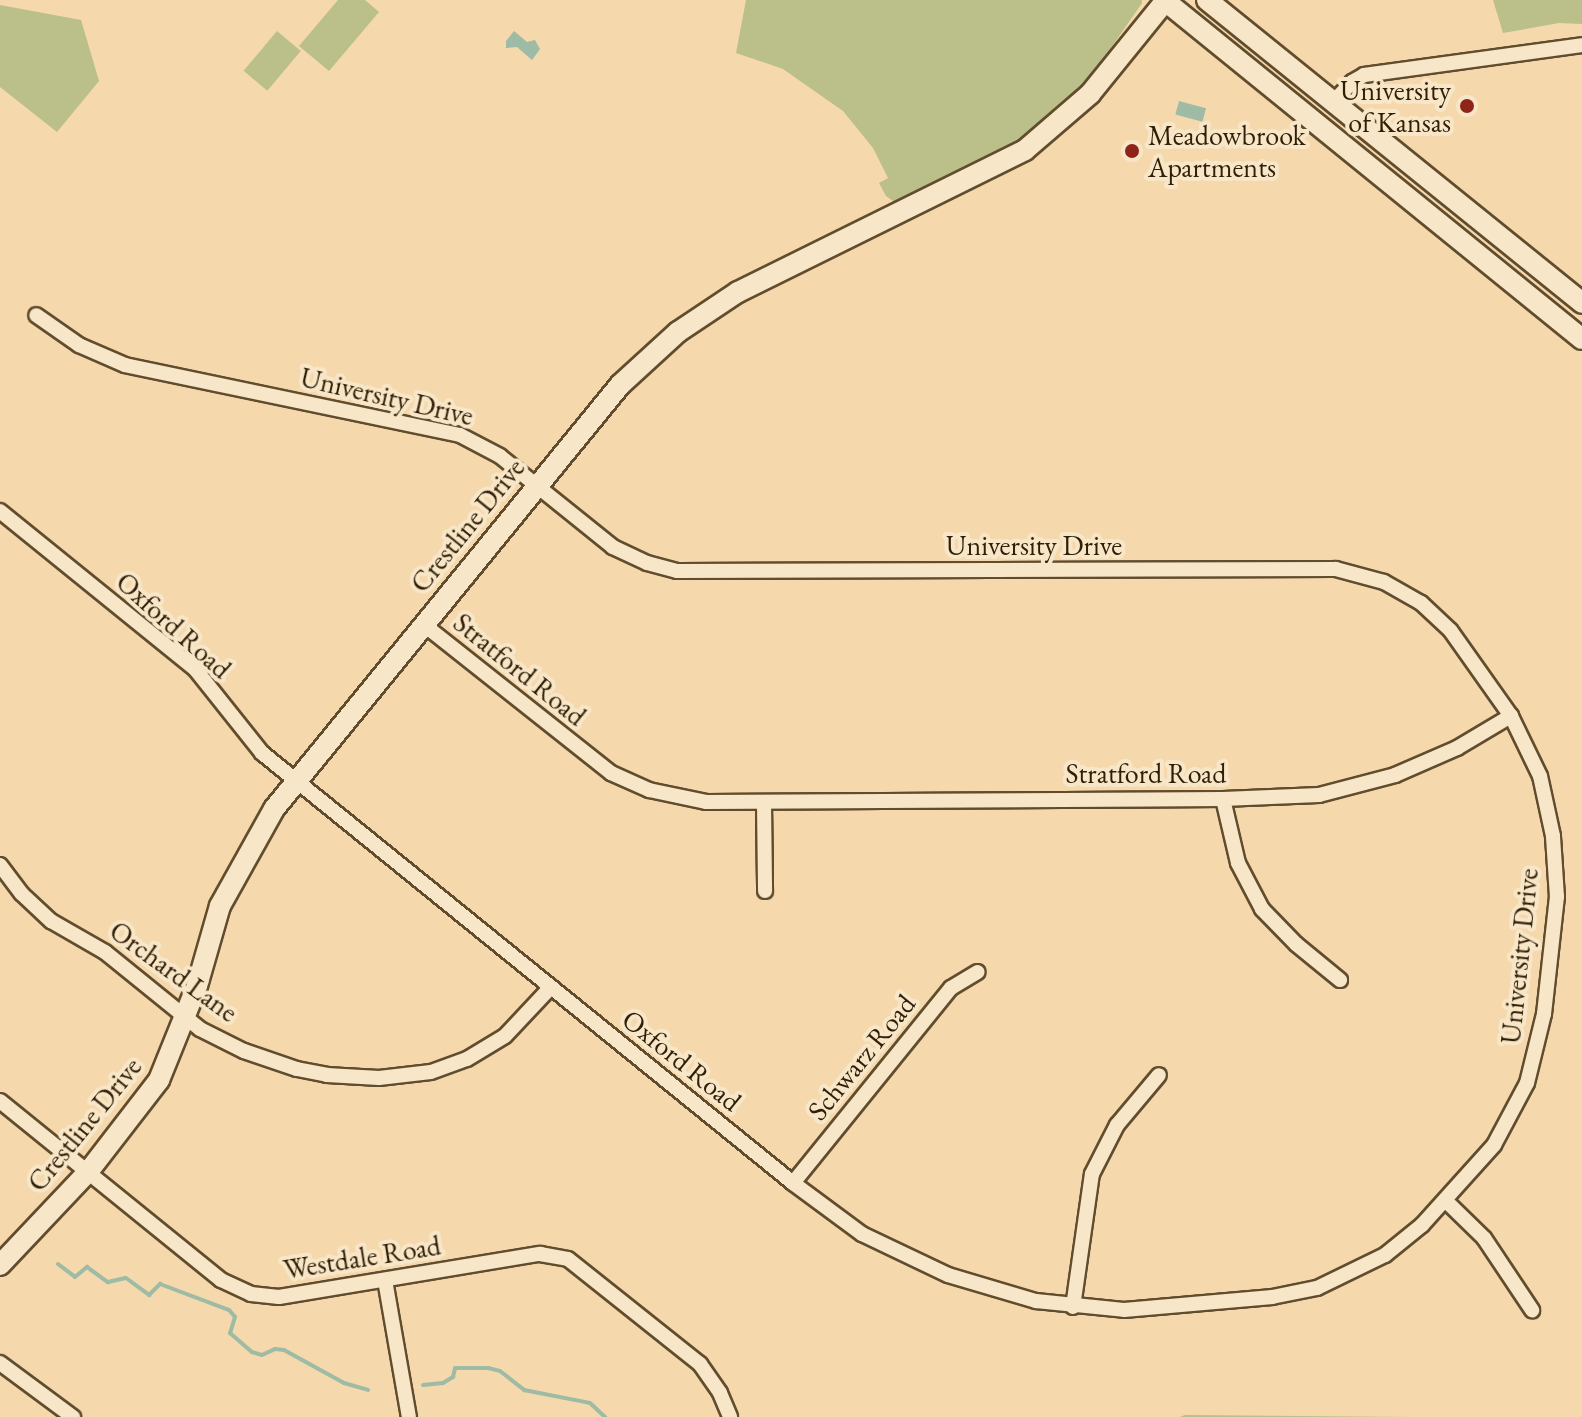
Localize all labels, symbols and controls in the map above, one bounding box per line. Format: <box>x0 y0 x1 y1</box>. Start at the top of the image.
place label: University of Kansas <box>1340 73 1451 139</box>
marker: University of Kansas <box>1458 97 1476 115</box>
place label: Meadowbrook Apartments <box>1148 118 1306 184</box>
marker: Meadowbrook Apartments <box>1123 142 1141 160</box>
street label: University Drive <box>297 360 477 432</box>
street label: Crestline Drive <box>403 451 531 599</box>
street label: University Drive <box>946 528 1122 562</box>
street label: Oxford Road <box>110 565 238 685</box>
street label: Stratford Road <box>447 605 593 733</box>
street label: Stratford Road <box>1066 756 1226 790</box>
street label: University Drive <box>1493 866 1545 1046</box>
street label: Orchard Lane <box>103 913 245 1029</box>
street label: Schwarz Road <box>800 987 922 1127</box>
street label: Oxford Road <box>616 1002 748 1118</box>
street label: Crestline Drive <box>20 1050 148 1198</box>
street label: Westdale Road <box>281 1228 443 1286</box>

